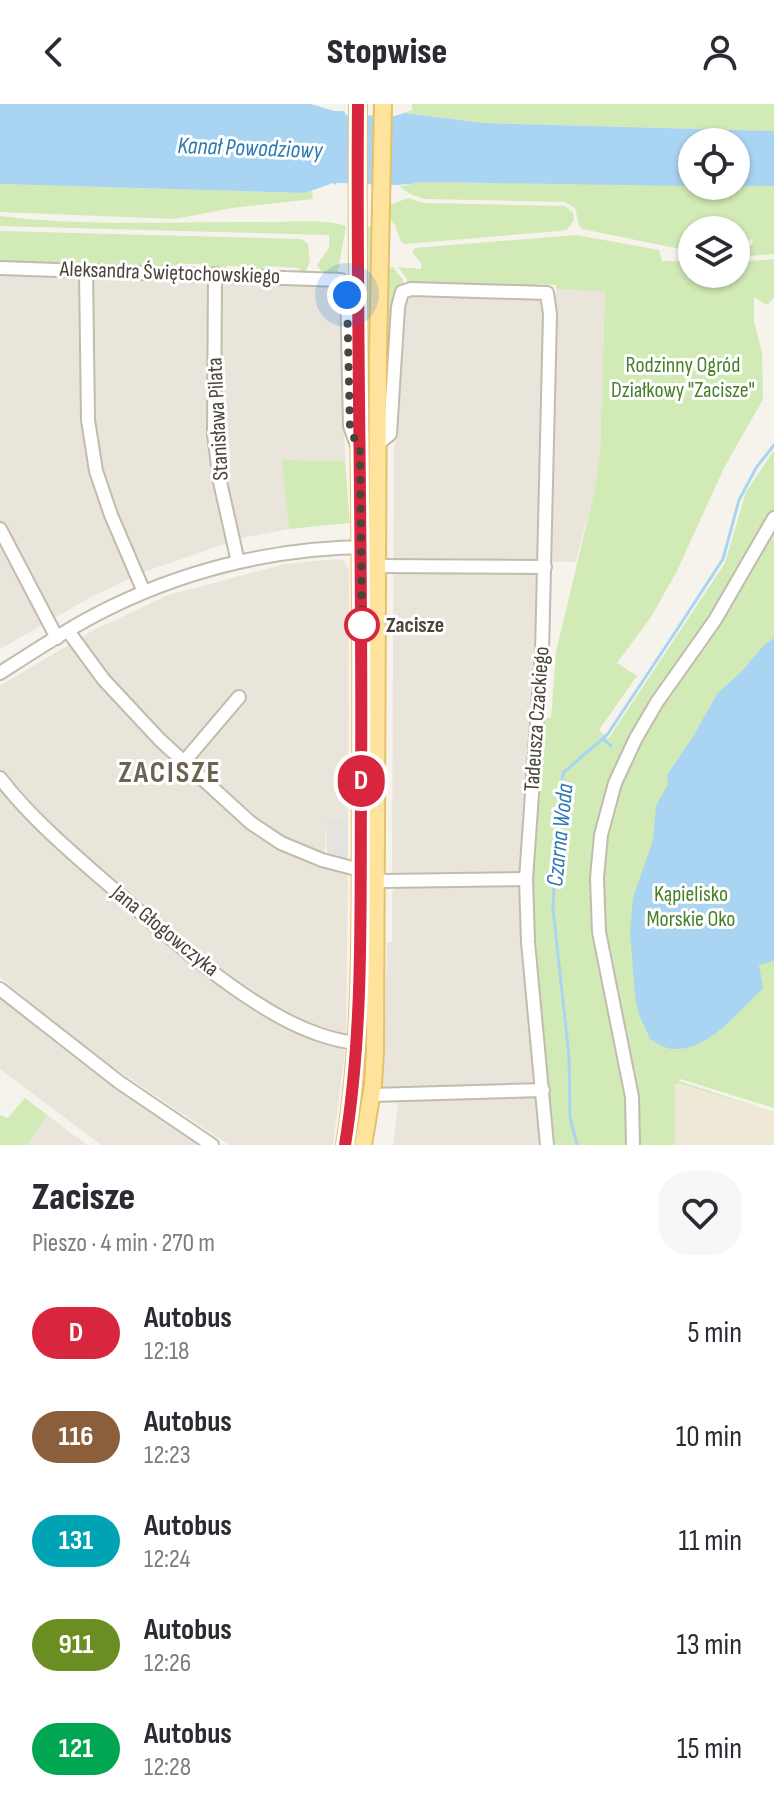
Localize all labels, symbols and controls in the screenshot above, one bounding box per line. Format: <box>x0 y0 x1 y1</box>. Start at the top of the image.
icon: back <box>32 30 76 74</box>
icon: person <box>698 30 742 74</box>
text: Stopwise <box>327 31 447 74</box>
map controls <box>678 128 750 288</box>
button: locate <box>678 128 750 200</box>
water label: Kanał Powodziowy <box>177 131 324 165</box>
button: layers <box>678 216 750 288</box>
street label: Aleksandra Świętochowskiego <box>58 256 281 290</box>
your location <box>327 275 367 315</box>
park label: Rodzinny Ogród Działkowy "Zacisze" <box>611 352 755 404</box>
street label: Stanisława Pilata <box>201 357 235 481</box>
marker: Zacisze <box>345 608 379 642</box>
place label: Zacisze <box>386 612 444 639</box>
street label: Tadeusza Czackiego <box>518 645 556 793</box>
district label: ZACISZE <box>118 755 222 791</box>
line badge: D <box>335 755 387 807</box>
text: D <box>354 764 368 797</box>
water label: Czarna Woda <box>540 782 580 888</box>
street label: Jana Głogowczyka <box>105 879 224 983</box>
park label: Kąpielisko Morskie Oko <box>647 881 735 933</box>
button: heart <box>658 1171 742 1255</box>
text: Zacisze <box>32 1175 135 1220</box>
text: Pieszo · 4 min · 270 m <box>32 1228 215 1259</box>
text: Autobus <box>144 1300 232 1336</box>
text: 5 min <box>688 1315 742 1351</box>
text: D <box>69 1316 83 1349</box>
text: 12:18 <box>144 1336 190 1367</box>
text: Autobus <box>144 1404 232 1440</box>
text: 10 min <box>676 1419 742 1455</box>
text: 116 <box>58 1420 94 1453</box>
text: 12:23 <box>144 1440 191 1471</box>
text: Autobus <box>144 1508 232 1544</box>
text: 11 min <box>679 1523 742 1559</box>
text: 131 <box>59 1524 93 1557</box>
text: 12:24 <box>144 1544 190 1575</box>
text: Autobus <box>144 1612 232 1648</box>
text: 13 min <box>676 1627 742 1663</box>
text: 911 <box>58 1628 94 1661</box>
text: 12:26 <box>144 1648 191 1679</box>
text: Autobus <box>144 1716 232 1752</box>
text: 15 min <box>677 1731 742 1767</box>
text: 121 <box>59 1732 93 1765</box>
text: 12:28 <box>144 1752 191 1783</box>

